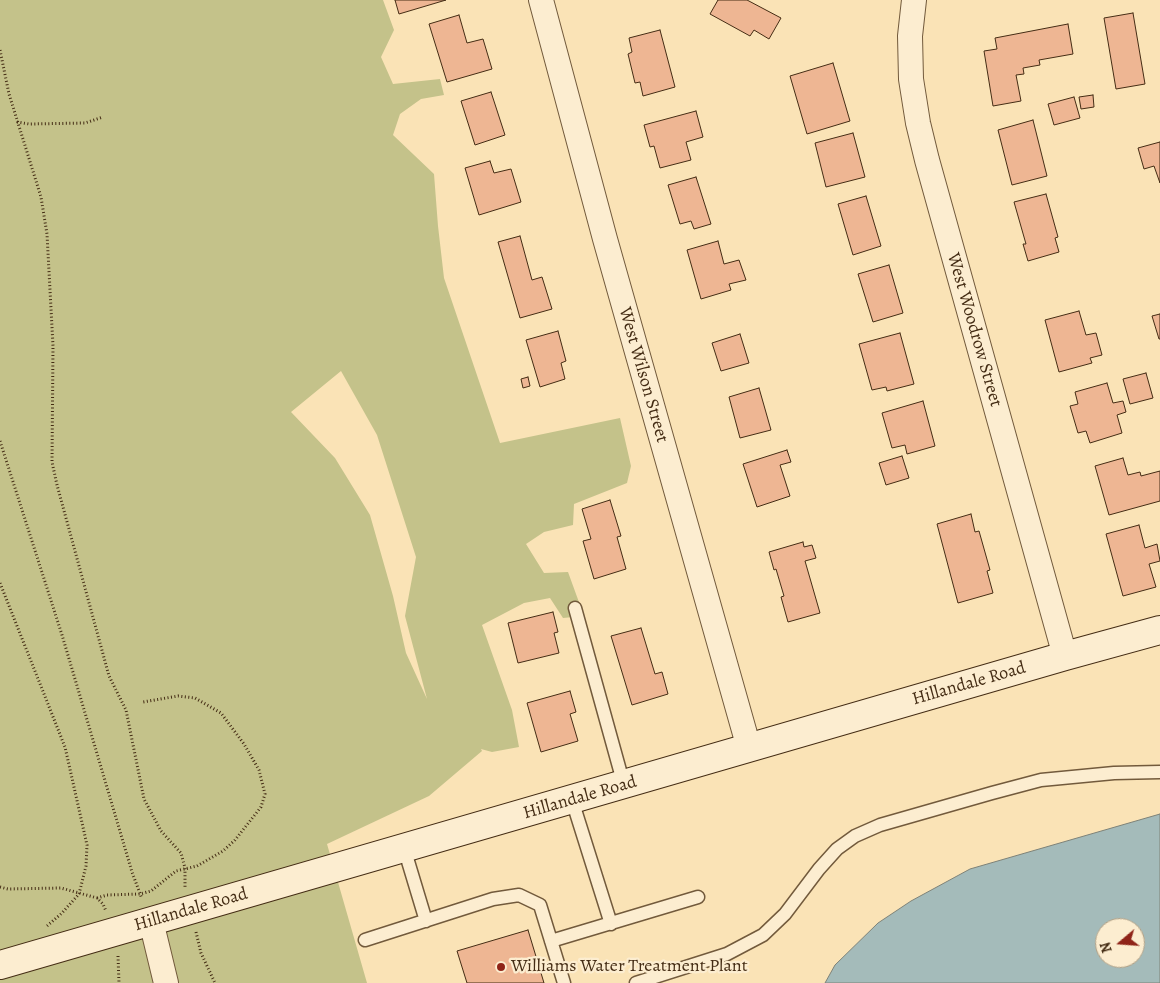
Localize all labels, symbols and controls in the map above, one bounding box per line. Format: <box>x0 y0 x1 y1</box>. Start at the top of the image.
street label: West Woodrow Street <box>942 251 1006 409</box>
street label: West Wilson Street <box>613 305 673 445</box>
street label: Hillandale Road <box>910 657 1028 711</box>
street label: Hillandale Road <box>521 771 639 825</box>
street label: Hillandale Road <box>132 883 250 937</box>
north arrow <box>1095 918 1145 968</box>
text: N <box>1096 940 1117 955</box>
place label: Williams Water Treatment Plant <box>511 956 748 978</box>
marker: Williams Water Treatment Plant <box>495 961 507 973</box>

